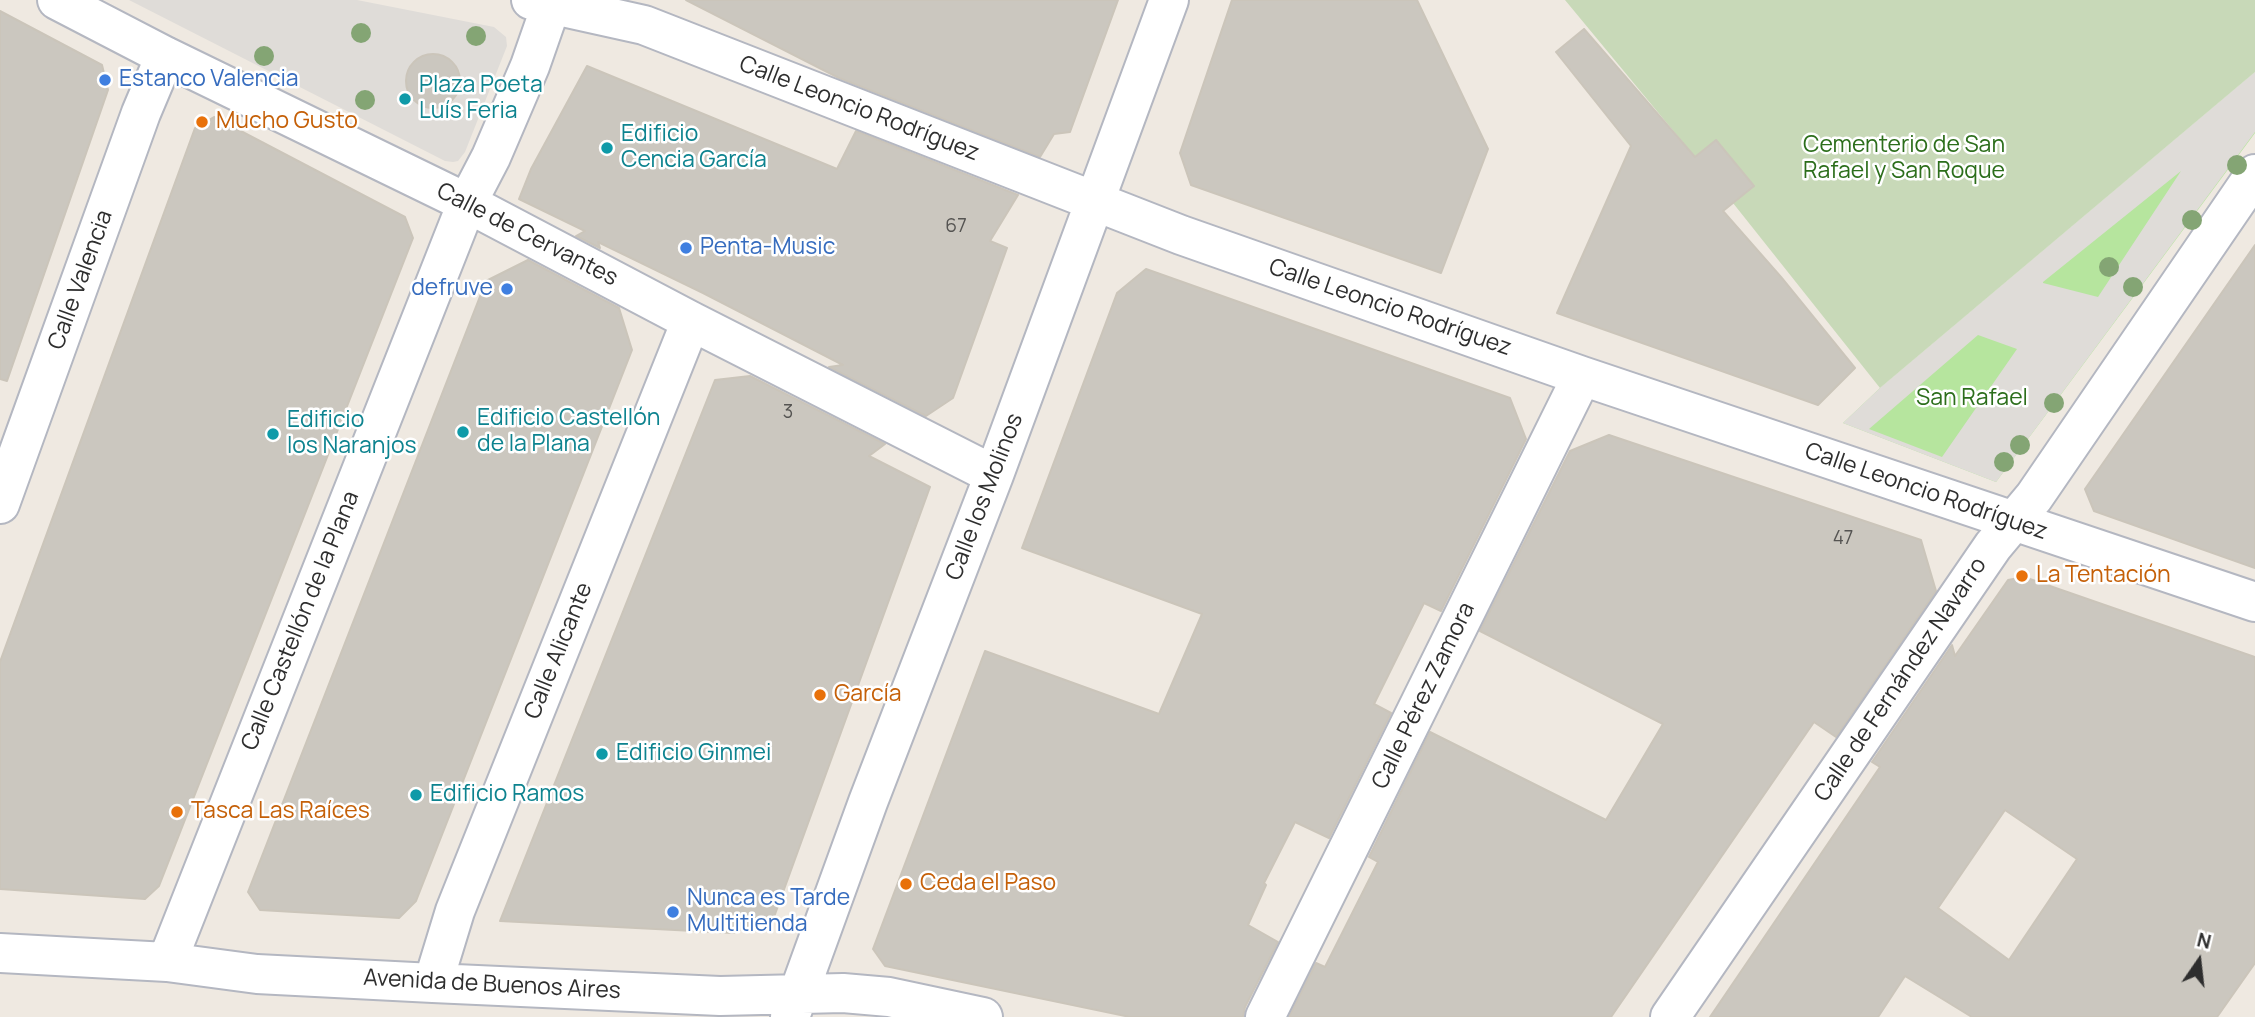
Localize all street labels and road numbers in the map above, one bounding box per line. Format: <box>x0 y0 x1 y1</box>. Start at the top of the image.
street label: Calle Leoncio Rodríguez <box>735 50 983 168</box>
street label: Calle de Cervantes <box>432 177 622 293</box>
street label: Calle Valencia <box>43 207 119 353</box>
street label: Calle Leoncio Rodríguez <box>1265 253 1515 363</box>
street label: Calle los Molinos <box>941 410 1029 584</box>
street label: Calle Leoncio Rodríguez <box>1801 437 2051 547</box>
street label: Calle Castellón de la Plana <box>236 487 366 755</box>
street label: Calle de Fernández Navarro <box>1809 553 1993 807</box>
street label: Calle Alicante <box>519 579 599 723</box>
street label: Calle Pérez Zamora <box>1367 598 1481 794</box>
street label: Avenida de Buenos Aires <box>363 964 621 1006</box>

